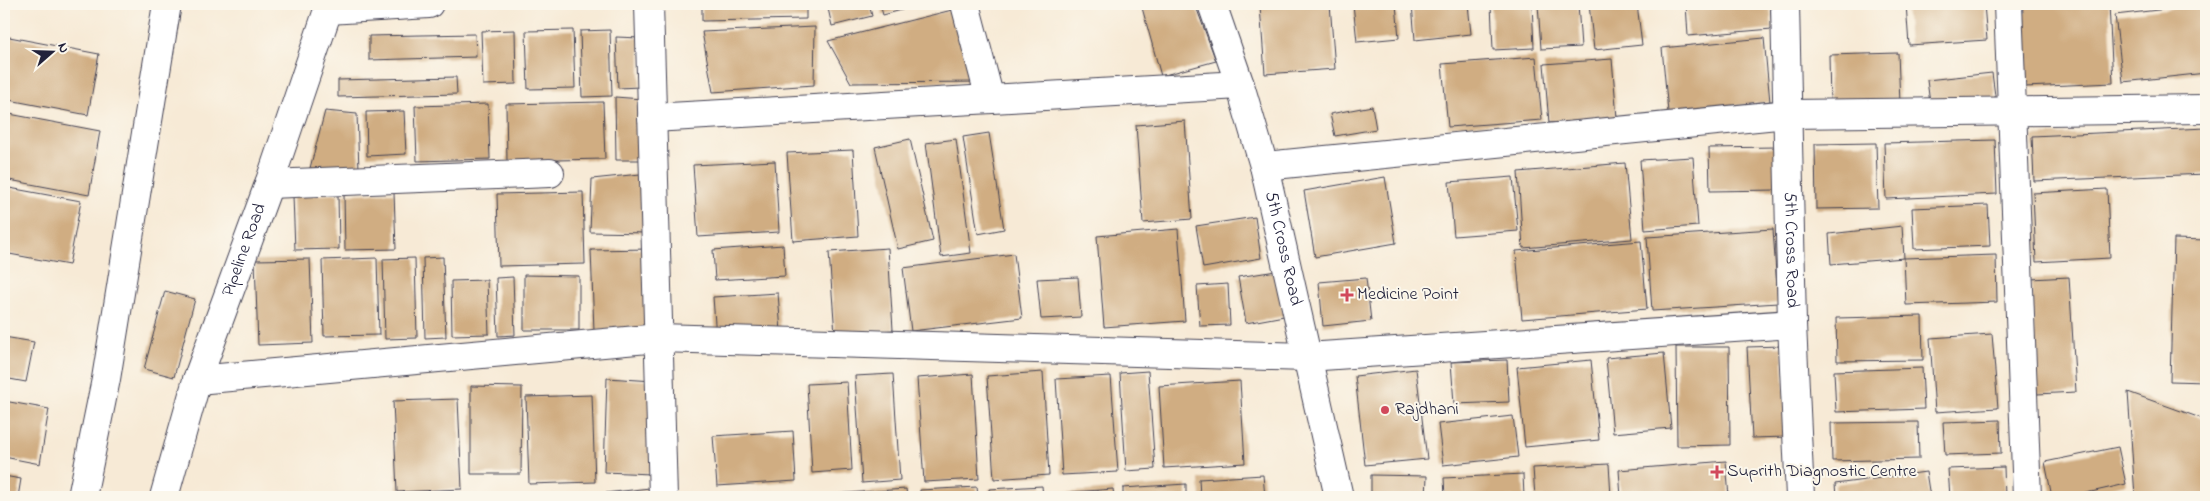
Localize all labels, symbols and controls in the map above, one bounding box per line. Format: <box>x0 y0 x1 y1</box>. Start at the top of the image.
north arrow <box>28 28 78 78</box>
text: N <box>51 40 74 56</box>
street label: 5th Cross Road <box>1257 189 1308 308</box>
street label: 5th Cross Road <box>1776 192 1805 308</box>
street label: Pipeline Road <box>216 200 274 300</box>
place label: Medicine Point <box>1357 282 1459 308</box>
marker: Medicine Point <box>1341 289 1353 301</box>
place label: Rajdhani <box>1395 397 1459 423</box>
marker: Rajdhani <box>1379 404 1391 416</box>
place label: Suprith Diagnostic Centre <box>1727 459 1917 486</box>
marker: Suprith Diagnostic Centre <box>1711 466 1723 478</box>

